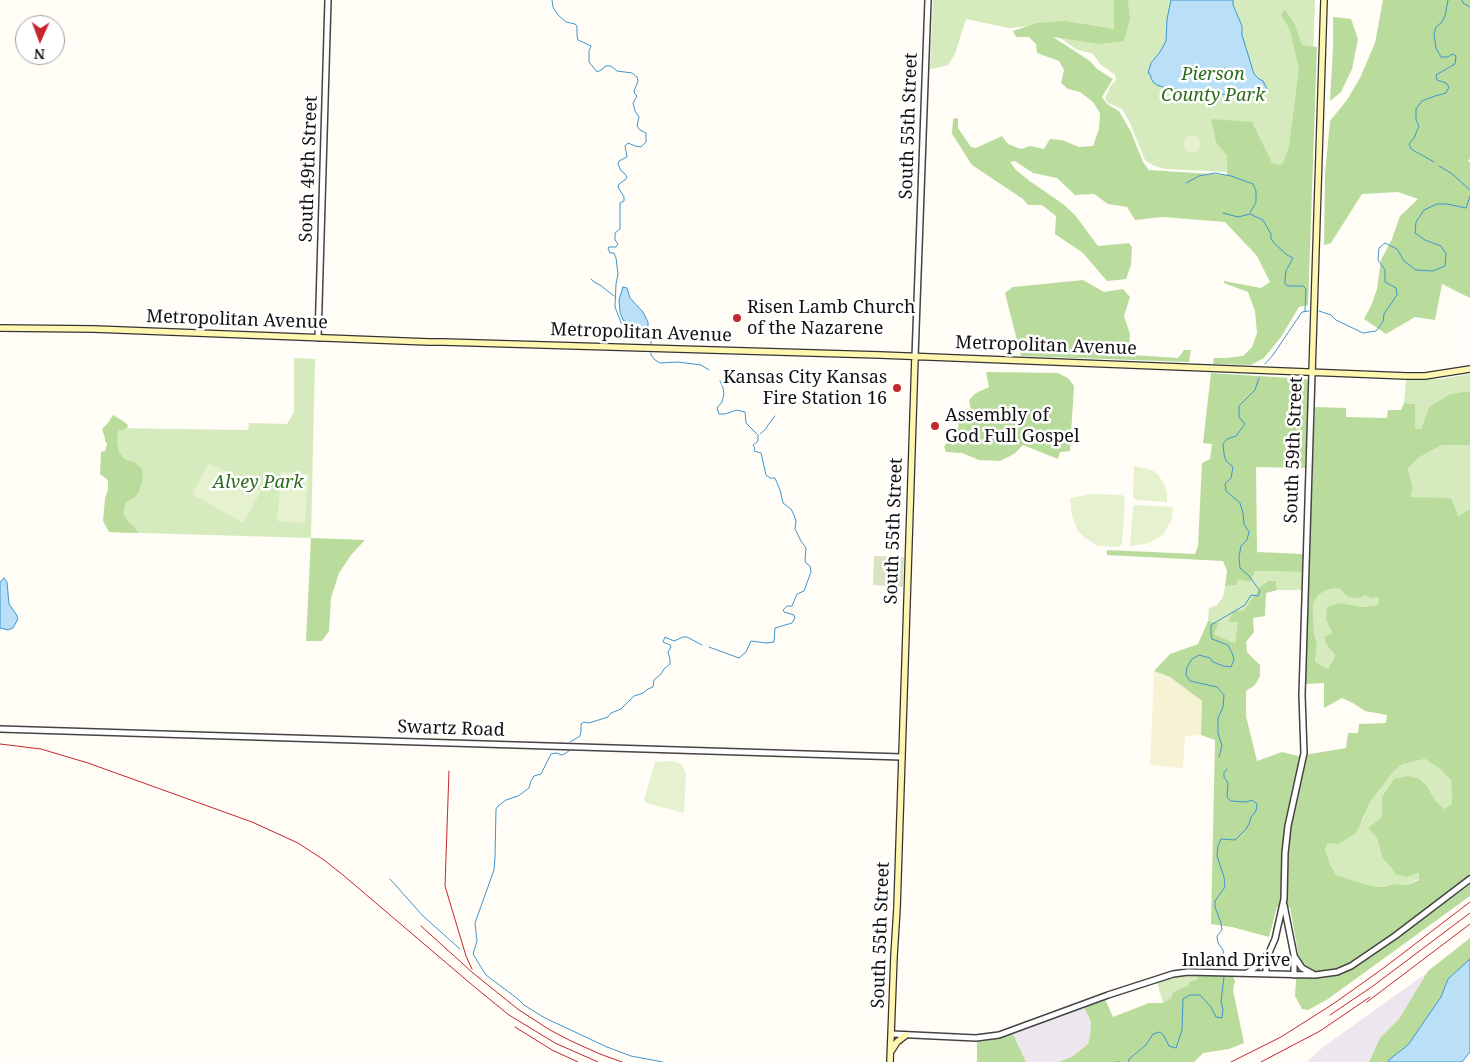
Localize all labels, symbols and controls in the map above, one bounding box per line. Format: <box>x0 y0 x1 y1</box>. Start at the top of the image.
north arrow <box>15 15 65 65</box>
text: N <box>34 45 45 64</box>
street label: South 55th Street <box>896 52 922 200</box>
park label: Pierson County Park <box>1161 64 1265 106</box>
street label: South 49th Street <box>296 95 322 243</box>
place label: Risen Lamb Church of the Nazarene <box>747 297 915 340</box>
street label: Metropolitan Avenue <box>146 306 328 334</box>
marker: Risen Lamb Church of the Nazarene <box>731 312 743 324</box>
street label: Metropolitan Avenue <box>550 319 732 347</box>
street label: Metropolitan Avenue <box>955 332 1137 360</box>
place label: Kansas City Kansas Fire Station 16 <box>723 367 887 409</box>
street label: South 59th Street <box>1281 376 1307 524</box>
marker: Kansas City Kansas Fire Station 16 <box>891 382 903 394</box>
place label: Assembly of God Full Gospel <box>945 405 1079 448</box>
marker: Assembly of God Full Gospel <box>929 420 941 432</box>
street label: South 55th Street <box>881 457 907 605</box>
park label: Alvey Park <box>212 472 304 494</box>
street label: Swartz Road <box>397 716 505 742</box>
street label: South 55th Street <box>868 861 894 1009</box>
street label: Inland Drive <box>1182 950 1290 972</box>

